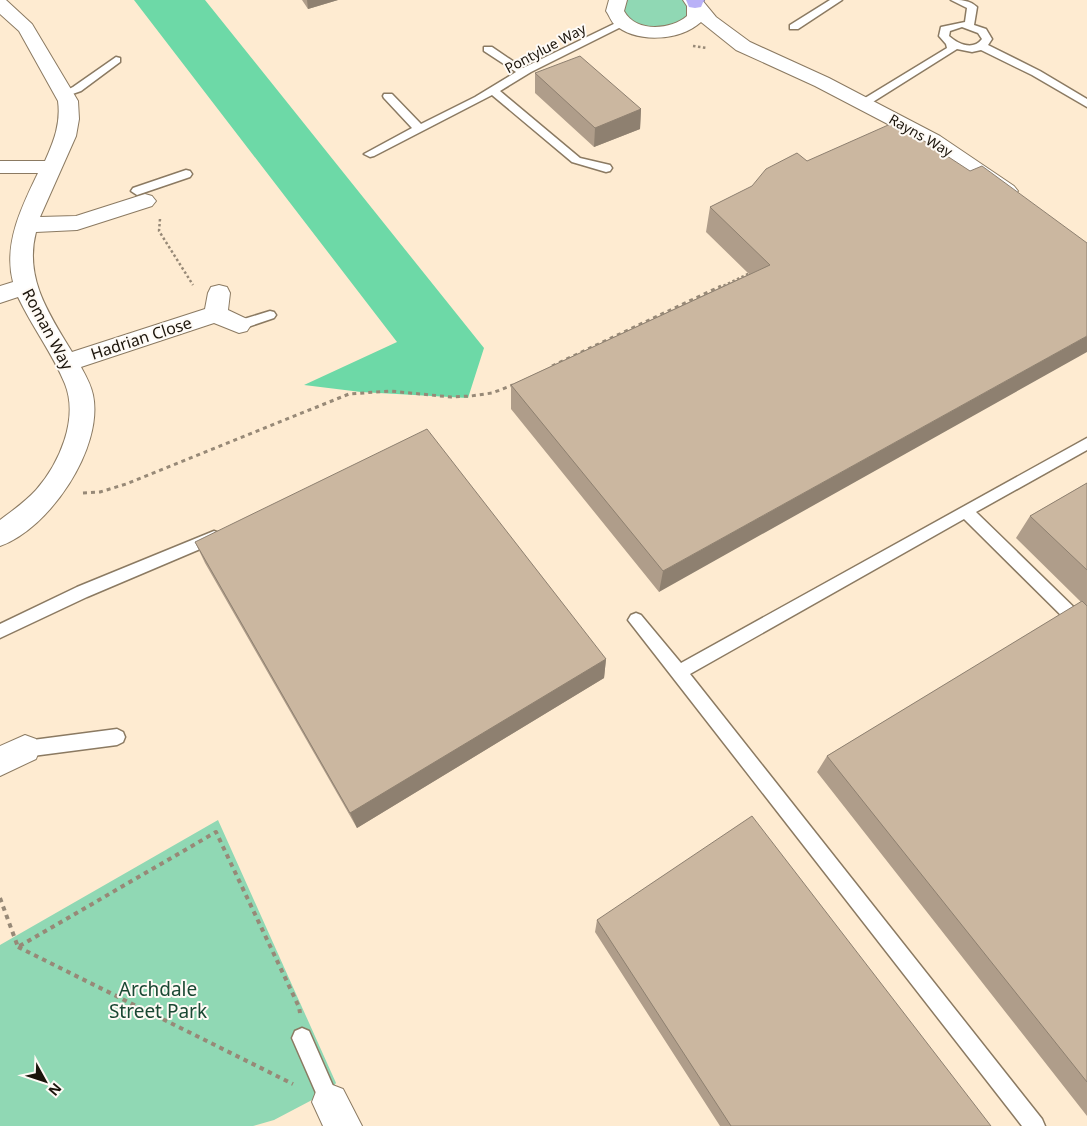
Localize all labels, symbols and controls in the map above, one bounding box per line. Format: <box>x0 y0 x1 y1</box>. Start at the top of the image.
street label: Pontylue Way <box>501 18 590 77</box>
street label: Rayns Way <box>886 109 957 161</box>
street label: Roman Way <box>17 284 79 374</box>
street label: Hadrian Close <box>88 311 194 365</box>
park label: Archdale Street Park <box>109 976 207 1024</box>
north arrow <box>20 1056 70 1106</box>
text: N <box>44 1079 66 1100</box>

